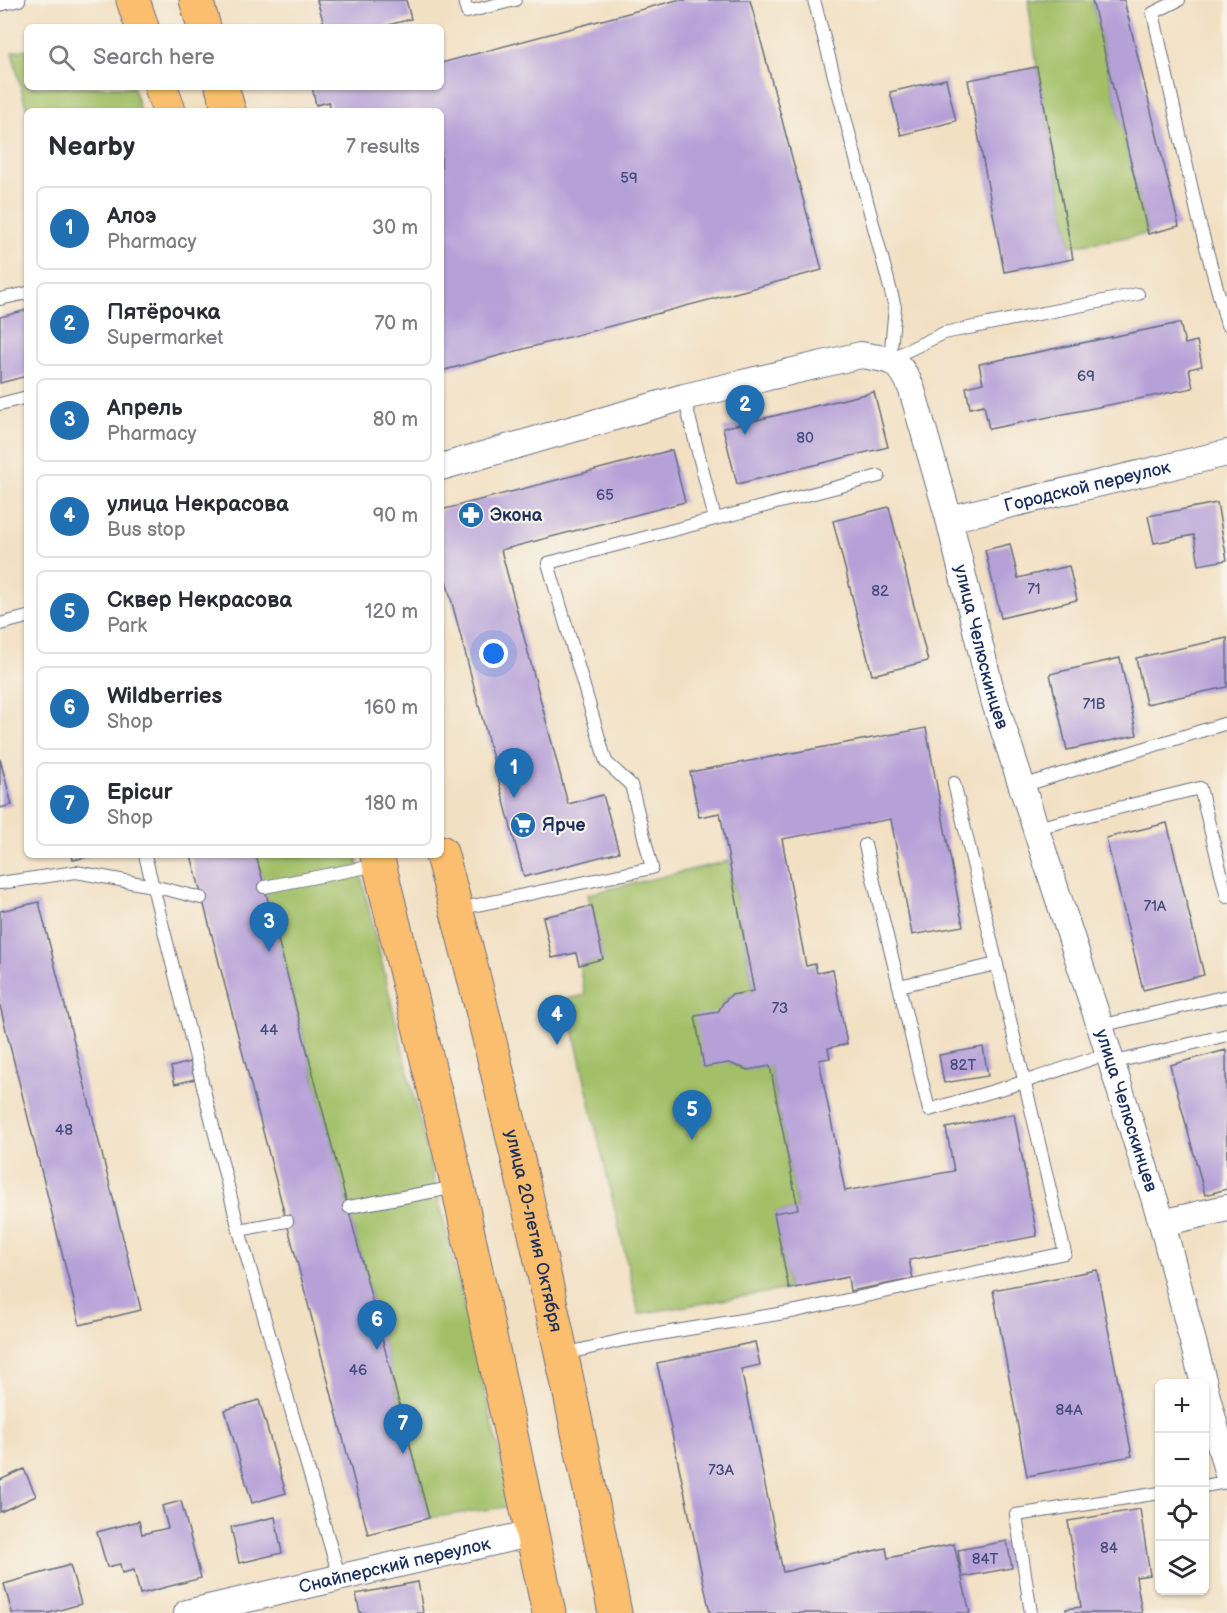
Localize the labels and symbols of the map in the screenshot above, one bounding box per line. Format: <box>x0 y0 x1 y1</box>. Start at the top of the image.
house number: 59 <box>620 169 638 188</box>
house number: 69 <box>1077 367 1095 386</box>
pin: 2 <box>726 386 764 435</box>
house number: 80 <box>796 429 814 448</box>
street label: Городской переулок <box>1002 456 1173 516</box>
house number: 65 <box>596 486 614 505</box>
pharmacy icon: Экона <box>456 500 486 530</box>
place label: Экона <box>490 505 543 526</box>
street label: улица Челюскинцев <box>950 562 1013 732</box>
house number: 71 <box>1027 580 1041 599</box>
house number: 82 <box>871 582 889 601</box>
your location <box>479 639 508 668</box>
house number: 71В <box>1083 695 1106 714</box>
pin: 1 <box>494 748 534 798</box>
supermarket icon: Ярче <box>508 810 538 840</box>
place label: Ярче <box>542 815 586 836</box>
house number: 71А <box>1144 897 1167 916</box>
pin: 3 <box>250 902 288 952</box>
pin: 4 <box>538 996 576 1045</box>
house number: 73 <box>772 999 788 1018</box>
house number: 44 <box>260 1021 278 1040</box>
street label: улица Челюскинцев <box>1091 1027 1162 1195</box>
house number: 82Т <box>950 1056 976 1075</box>
pin: 5 <box>672 1090 712 1140</box>
house number: 48 <box>55 1121 73 1140</box>
street label: улица 20-летия Октября <box>501 1127 567 1334</box>
pin: 6 <box>358 1300 397 1350</box>
house number: 46 <box>349 1361 367 1380</box>
house number: 84А <box>1056 1401 1083 1420</box>
pin: 7 <box>384 1404 422 1454</box>
house number: 73А <box>708 1461 735 1480</box>
street label: Снайперский переулок <box>297 1533 493 1597</box>
house number: 84 <box>1100 1539 1118 1558</box>
house number: 84Т <box>972 1550 999 1569</box>

